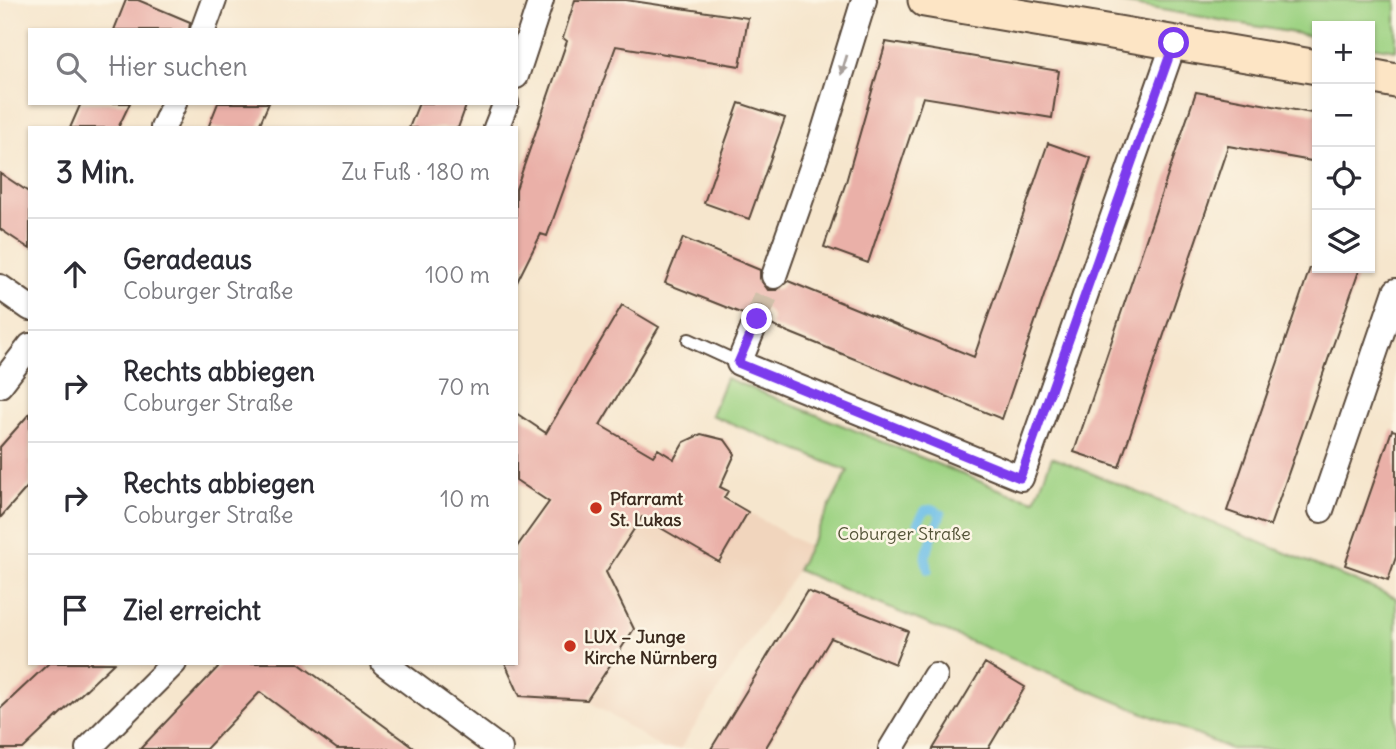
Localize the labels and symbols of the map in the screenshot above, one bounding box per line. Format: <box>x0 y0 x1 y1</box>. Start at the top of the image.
route start <box>1158 27 1189 58</box>
one-way arrow <box>838 55 849 76</box>
route end <box>741 303 772 334</box>
place label: Pfarramt St. Lukas <box>610 487 684 531</box>
marker: Pfarramt St. Lukas <box>588 500 604 516</box>
park label: Coburger Straße <box>837 522 971 545</box>
place label: LUX – Junge Kirche Nürnberg <box>584 625 717 669</box>
marker: LUX – Junge Kirche Nürnberg <box>562 638 578 654</box>

